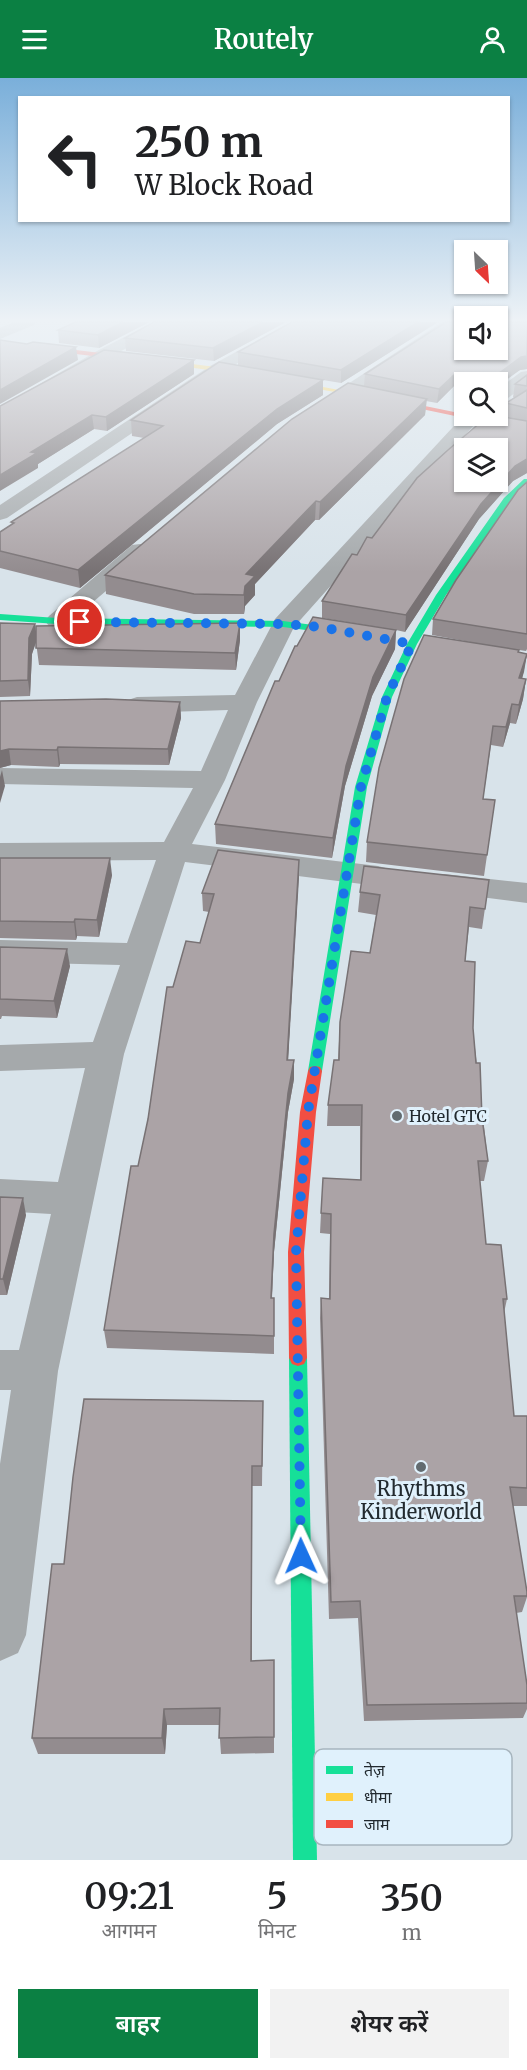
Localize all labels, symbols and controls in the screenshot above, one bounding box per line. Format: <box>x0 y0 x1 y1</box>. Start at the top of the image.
text: Routely <box>214 22 313 56</box>
icon: menu <box>18 23 51 56</box>
icon: person <box>476 23 509 56</box>
text: 250 m <box>135 116 263 168</box>
icon: left <box>36 120 114 198</box>
text: W Block Road <box>135 168 313 202</box>
north arrow <box>454 240 508 294</box>
map controls <box>454 240 508 492</box>
button: sound <box>454 306 508 360</box>
button: search <box>454 372 508 426</box>
button: layers <box>454 438 508 492</box>
pin <box>54 596 105 647</box>
icon: arrive <box>63 605 96 638</box>
place label: Hotel GTC <box>409 1106 487 1126</box>
marker: Hotel GTC <box>390 1109 404 1123</box>
marker: Rhythms Kinderworld <box>414 1460 428 1474</box>
place label: Rhythms Kinderworld <box>360 1476 482 1524</box>
position arrow <box>269 1524 333 1588</box>
legend <box>314 1749 512 1845</box>
text: तेज़ <box>364 1760 386 1780</box>
text: धीमा <box>364 1787 393 1807</box>
text: जाम <box>364 1814 390 1834</box>
text: 09:21 <box>84 1874 174 1919</box>
text: 5 <box>267 1874 288 1919</box>
text: 350 <box>380 1876 443 1921</box>
text: आगमन <box>102 1918 156 1943</box>
text: मिनट <box>258 1918 296 1943</box>
text: m <box>402 1920 422 1945</box>
button: बाहर <box>18 1989 258 2058</box>
button: शेयर करें <box>270 1989 509 2058</box>

